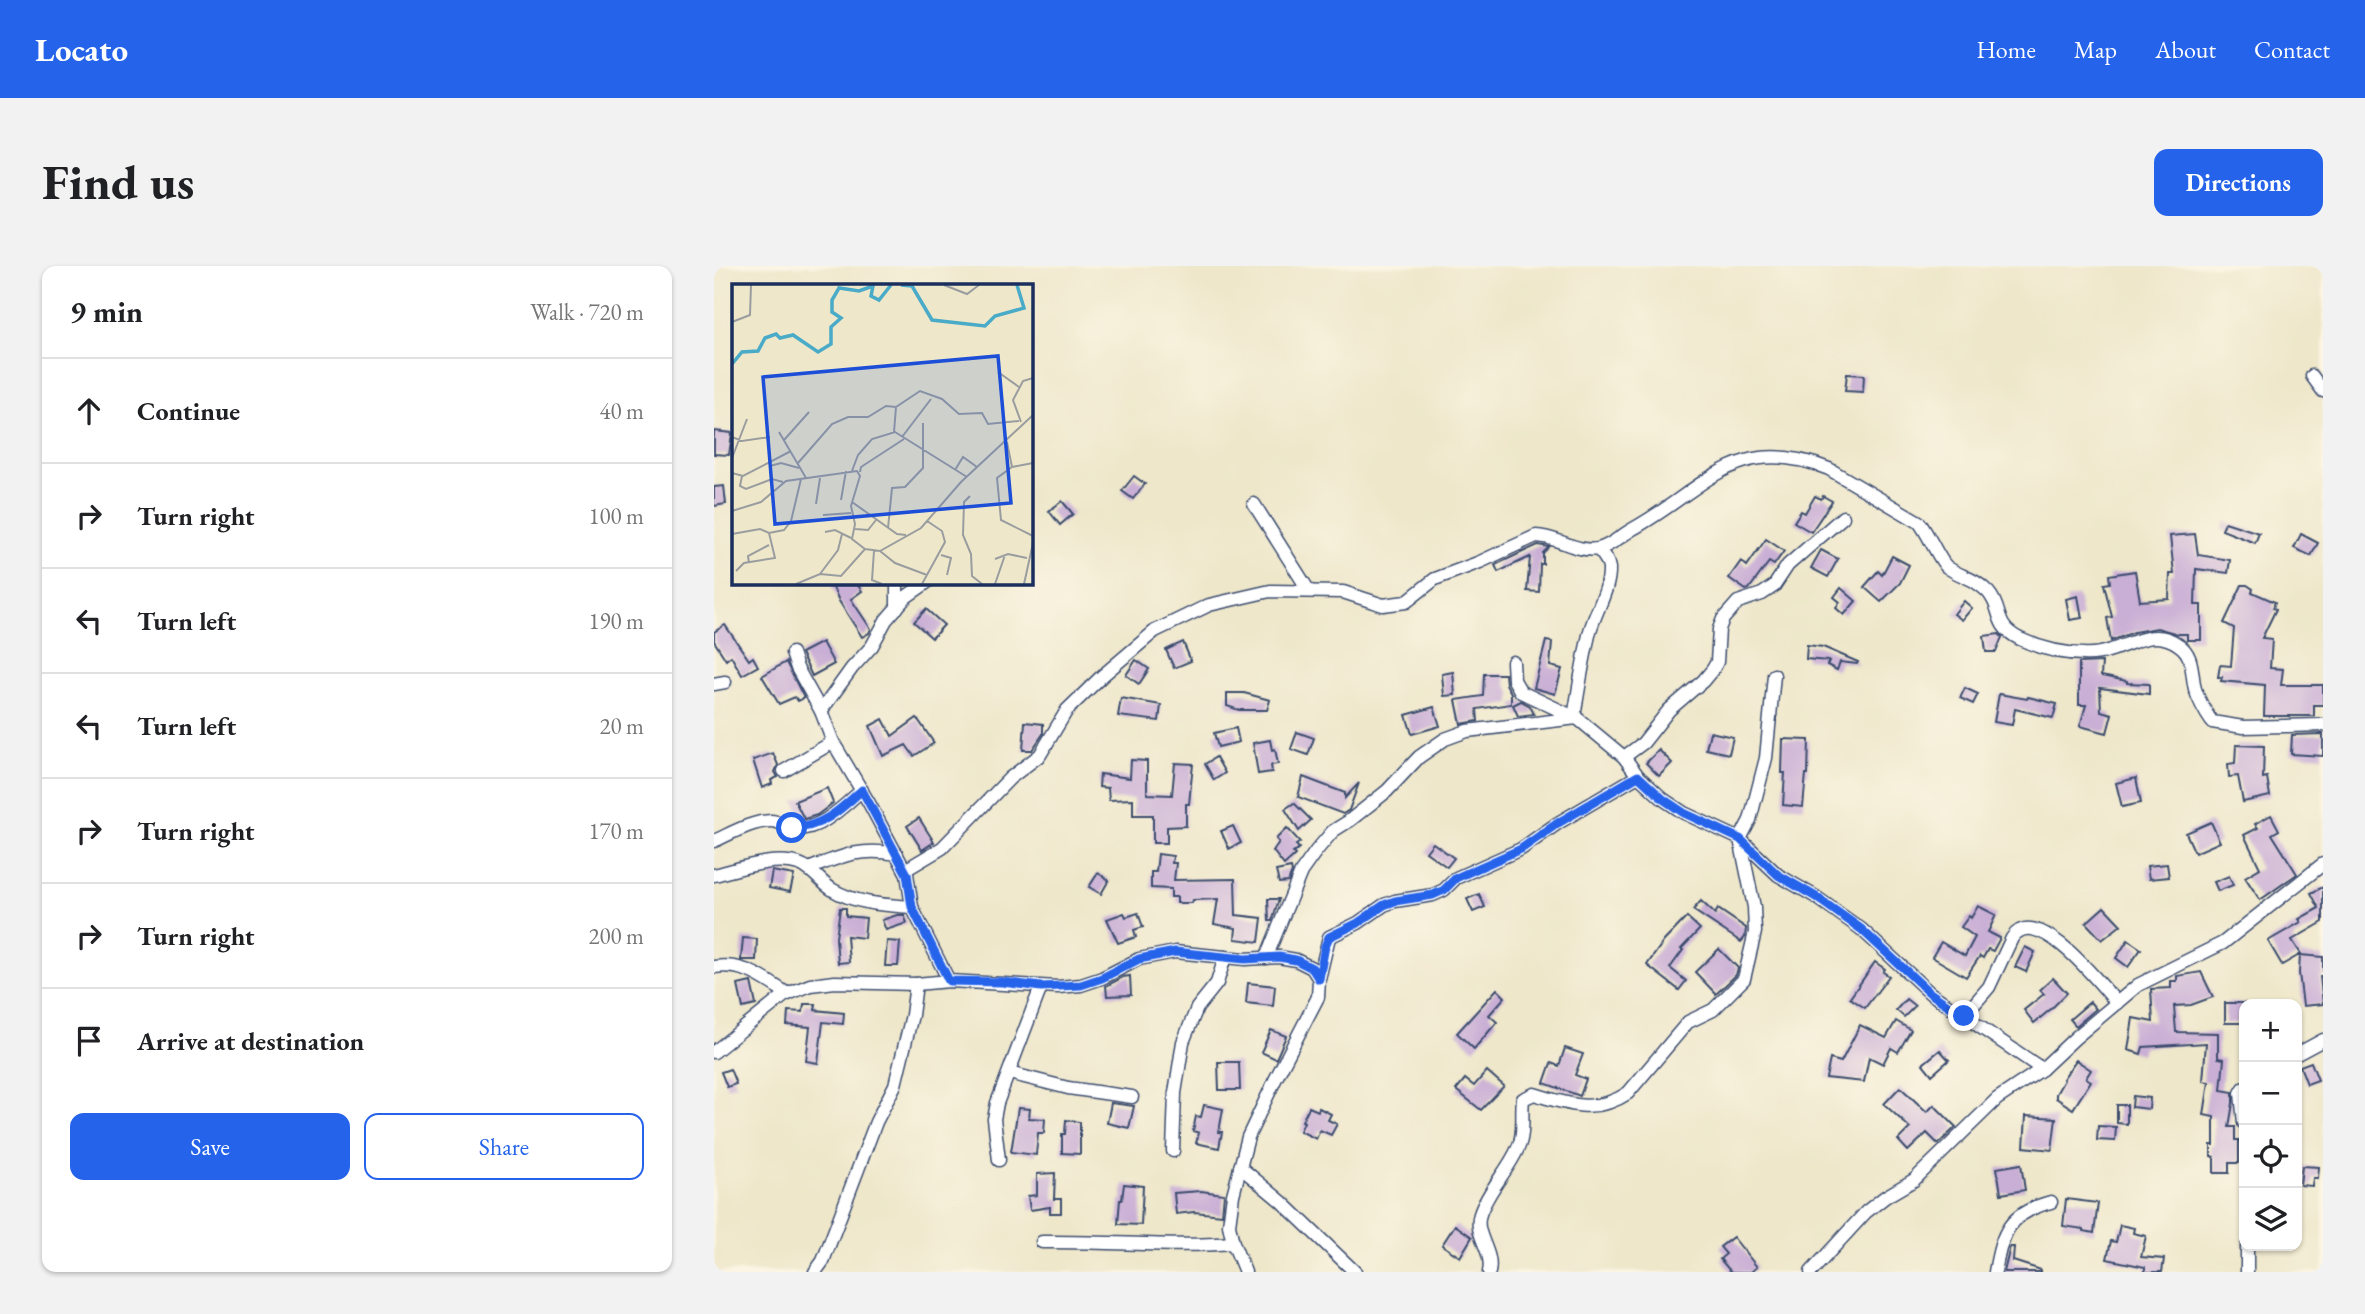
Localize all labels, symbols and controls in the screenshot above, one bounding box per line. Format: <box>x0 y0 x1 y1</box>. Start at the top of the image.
text: Locato <box>35 28 128 71</box>
text: Home <box>1976 34 2036 65</box>
text: Map <box>2074 34 2117 65</box>
text: About <box>2155 34 2216 65</box>
text: Contact <box>2254 34 2330 65</box>
button: Directions <box>2154 149 2323 216</box>
text: Find us <box>42 150 194 214</box>
inset map <box>732 284 1032 584</box>
text: 9 min <box>70 292 143 331</box>
text: Walk · 720 m <box>530 297 644 327</box>
icon: ahead <box>70 392 108 430</box>
text: Continue <box>137 394 240 428</box>
text: 40 m <box>599 396 644 426</box>
icon: right <box>70 497 108 535</box>
text: Turn right <box>137 499 255 533</box>
text: 100 m <box>588 501 644 531</box>
icon: left <box>70 602 108 640</box>
text: Turn left <box>137 604 236 638</box>
text: 190 m <box>588 606 644 636</box>
icon: left <box>70 707 108 745</box>
text: Turn left <box>137 709 236 743</box>
text: 20 m <box>599 711 644 741</box>
icon: right <box>70 812 108 850</box>
route start <box>776 812 807 843</box>
text: Turn right <box>137 814 255 848</box>
text: 170 m <box>588 816 644 846</box>
icon: right <box>70 917 108 955</box>
text: Turn right <box>137 919 255 953</box>
text: 200 m <box>588 921 644 951</box>
map controls <box>2239 999 2302 1251</box>
button: + <box>2239 999 2302 1062</box>
route end <box>1948 1000 1979 1031</box>
icon: arrive <box>70 1022 108 1060</box>
text: Arrive at destination <box>137 1024 364 1058</box>
button: − <box>2239 1062 2302 1125</box>
button: Save <box>70 1113 350 1180</box>
button: Share <box>364 1113 644 1180</box>
button: locate <box>2239 1125 2302 1188</box>
button: layers <box>2239 1188 2302 1251</box>

